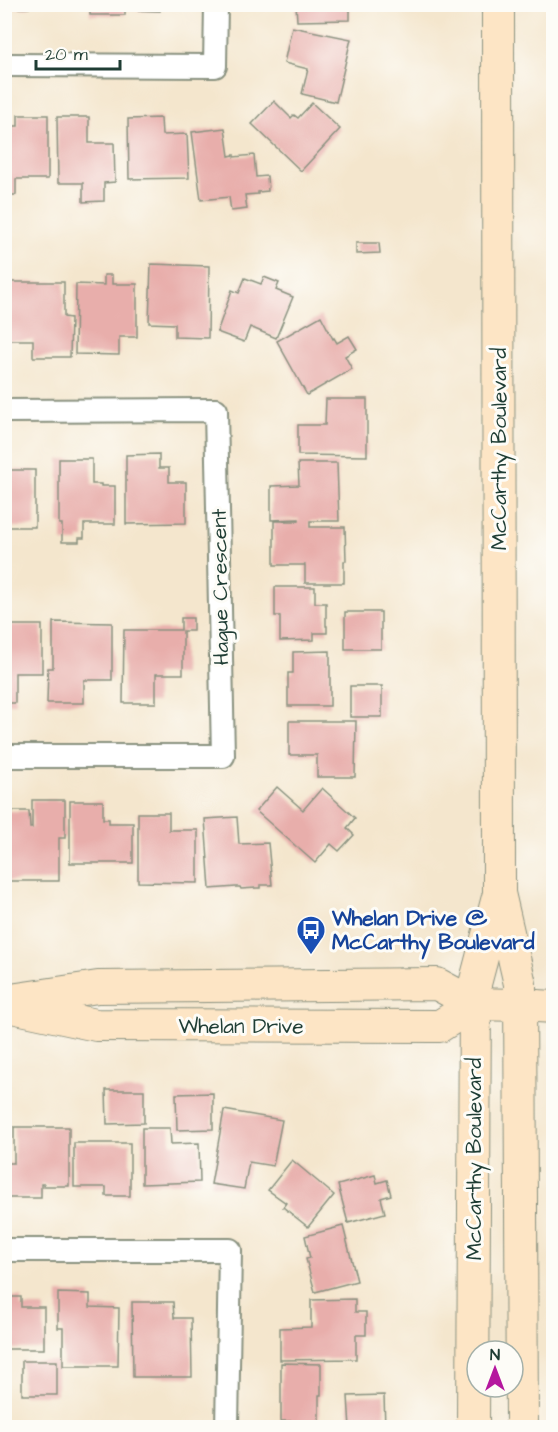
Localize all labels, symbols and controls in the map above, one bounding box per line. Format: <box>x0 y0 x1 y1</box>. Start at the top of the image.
scale bar <box>36 33 120 71</box>
text: 20 m <box>45 42 88 67</box>
street label: McCarthy Boulevard <box>485 347 516 550</box>
street label: Hague Crescent <box>205 508 238 666</box>
place label: Whelan Drive @ McCarthy Boulevard <box>331 904 535 960</box>
bus stop icon: Whelan Drive @ McCarthy Boulevard <box>295 914 327 956</box>
street label: Whelan Drive <box>178 1012 304 1041</box>
street label: McCarthy Boulevard <box>460 1057 491 1260</box>
north arrow <box>465 1339 525 1399</box>
text: N <box>490 1344 500 1366</box>

